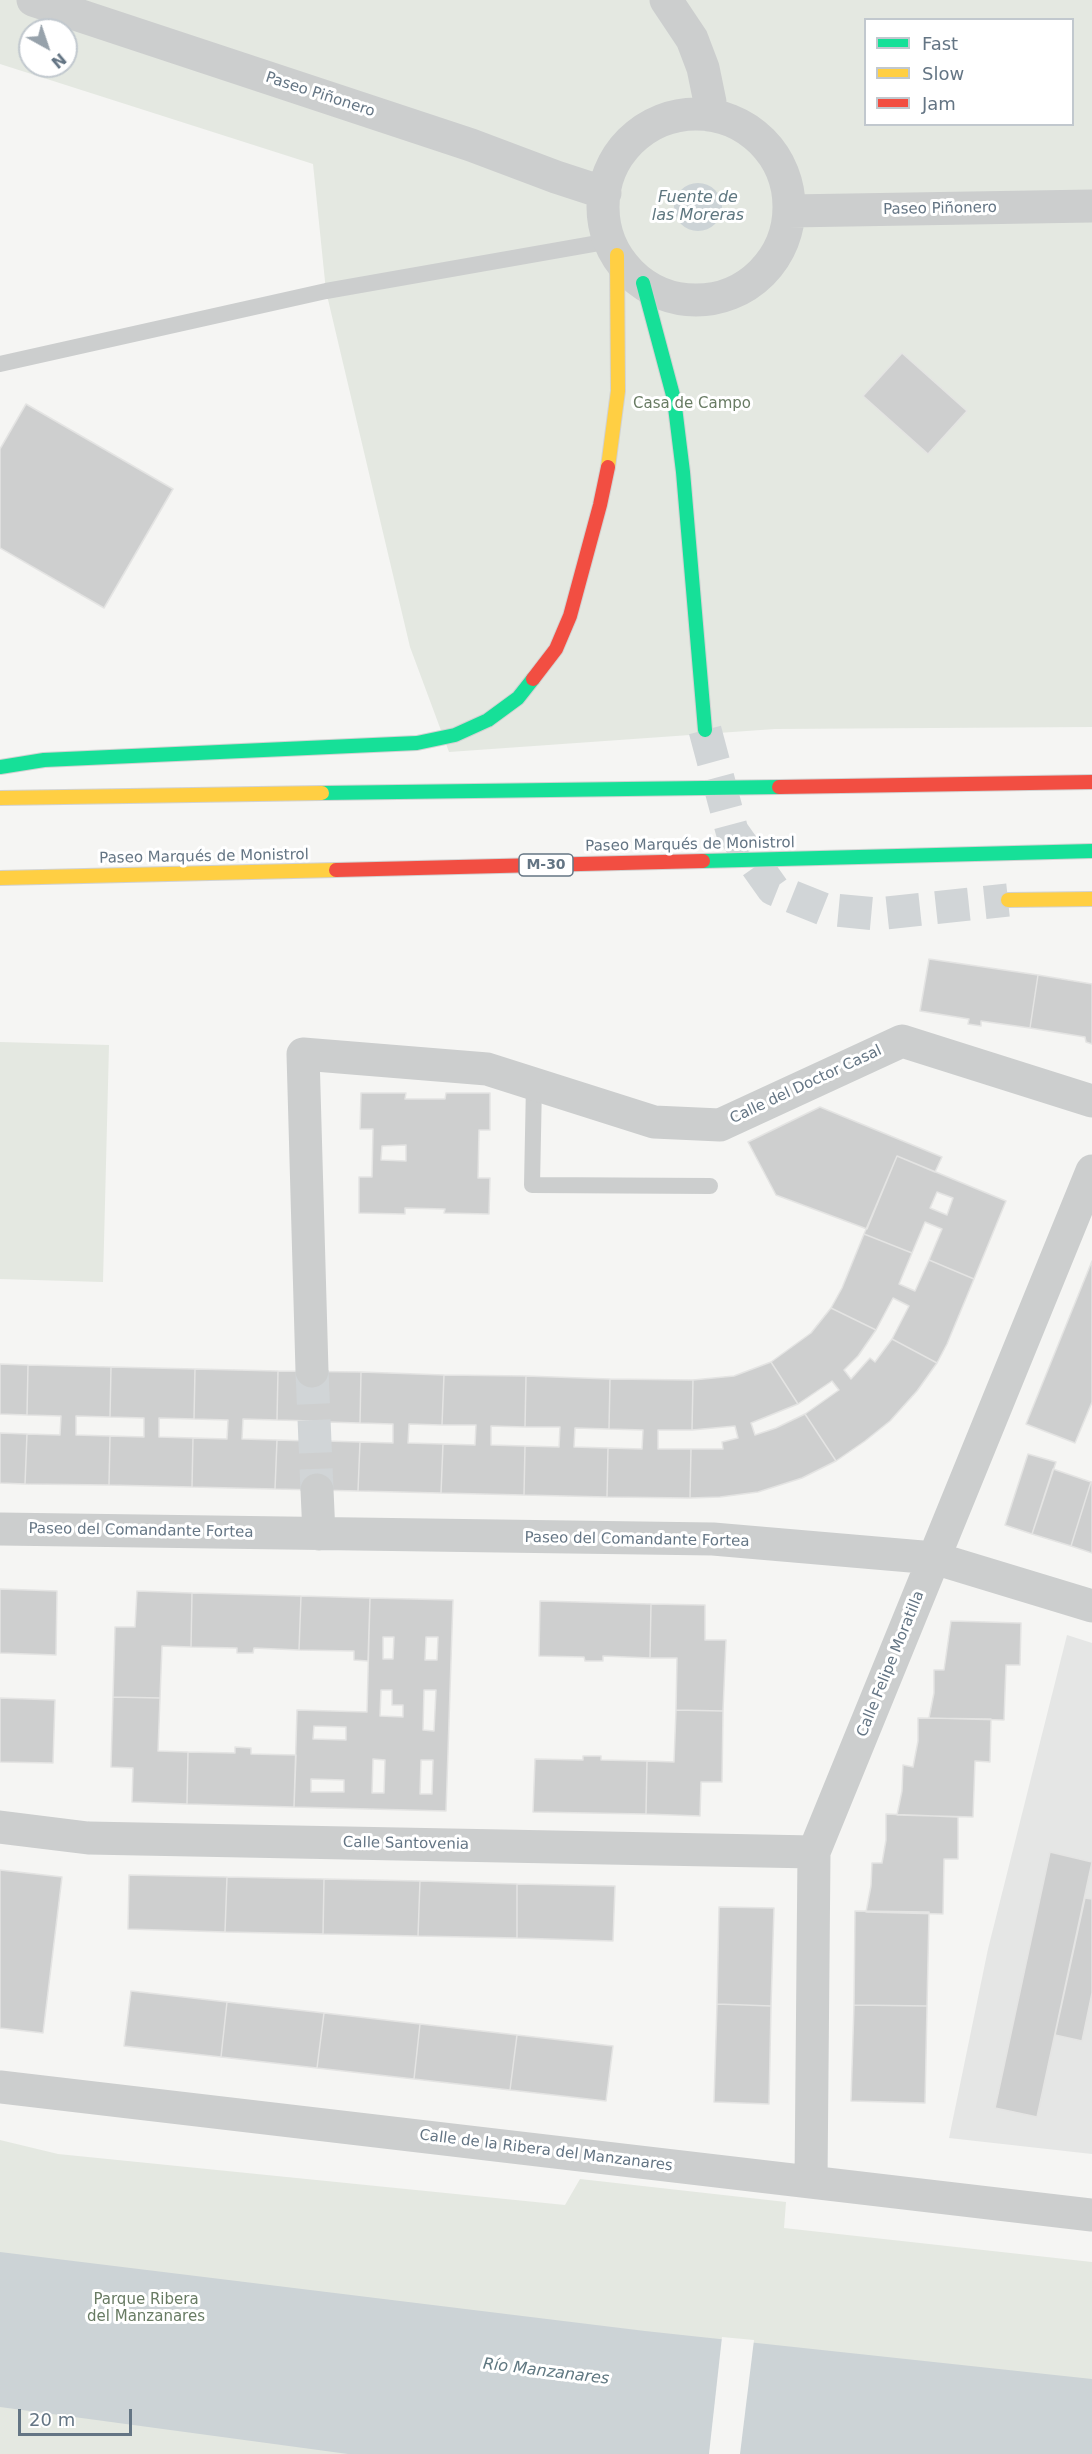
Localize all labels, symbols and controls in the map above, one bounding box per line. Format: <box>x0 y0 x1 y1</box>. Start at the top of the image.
north arrow <box>18 18 78 78</box>
legend <box>864 18 1074 126</box>
text: Fast <box>922 33 958 54</box>
text: N <box>47 49 70 72</box>
text: Slow <box>922 63 964 84</box>
street label: Paseo Piñonero <box>263 69 377 121</box>
text: Jam <box>922 93 956 114</box>
water label: Fuente de las Moreras <box>652 188 744 226</box>
street label: Paseo Piñonero <box>883 199 997 219</box>
park label: Casa de Campo <box>633 395 751 413</box>
street label: Paseo Marqués de Monistrol <box>585 834 795 856</box>
street label: Paseo Marqués de Monistrol <box>99 846 309 868</box>
road number: M-30 <box>519 854 573 876</box>
street label: Calle del Doctor Casal <box>727 1042 885 1128</box>
street label: Paseo del Comandante Fortea <box>28 1520 254 1542</box>
street label: Paseo del Comandante Fortea <box>524 1529 750 1551</box>
street label: Calle Felipe Moratilla <box>853 1588 929 1740</box>
street label: Calle Santovenia <box>343 1834 469 1854</box>
street label: Calle de la Ribera del Manzanares <box>418 2127 674 2175</box>
park label: Parque Ribera del Manzanares <box>87 2291 205 2326</box>
water label: Río Manzanares <box>482 2355 610 2389</box>
scale bar <box>21 2397 135 2435</box>
text: 20 m <box>29 2409 75 2430</box>

